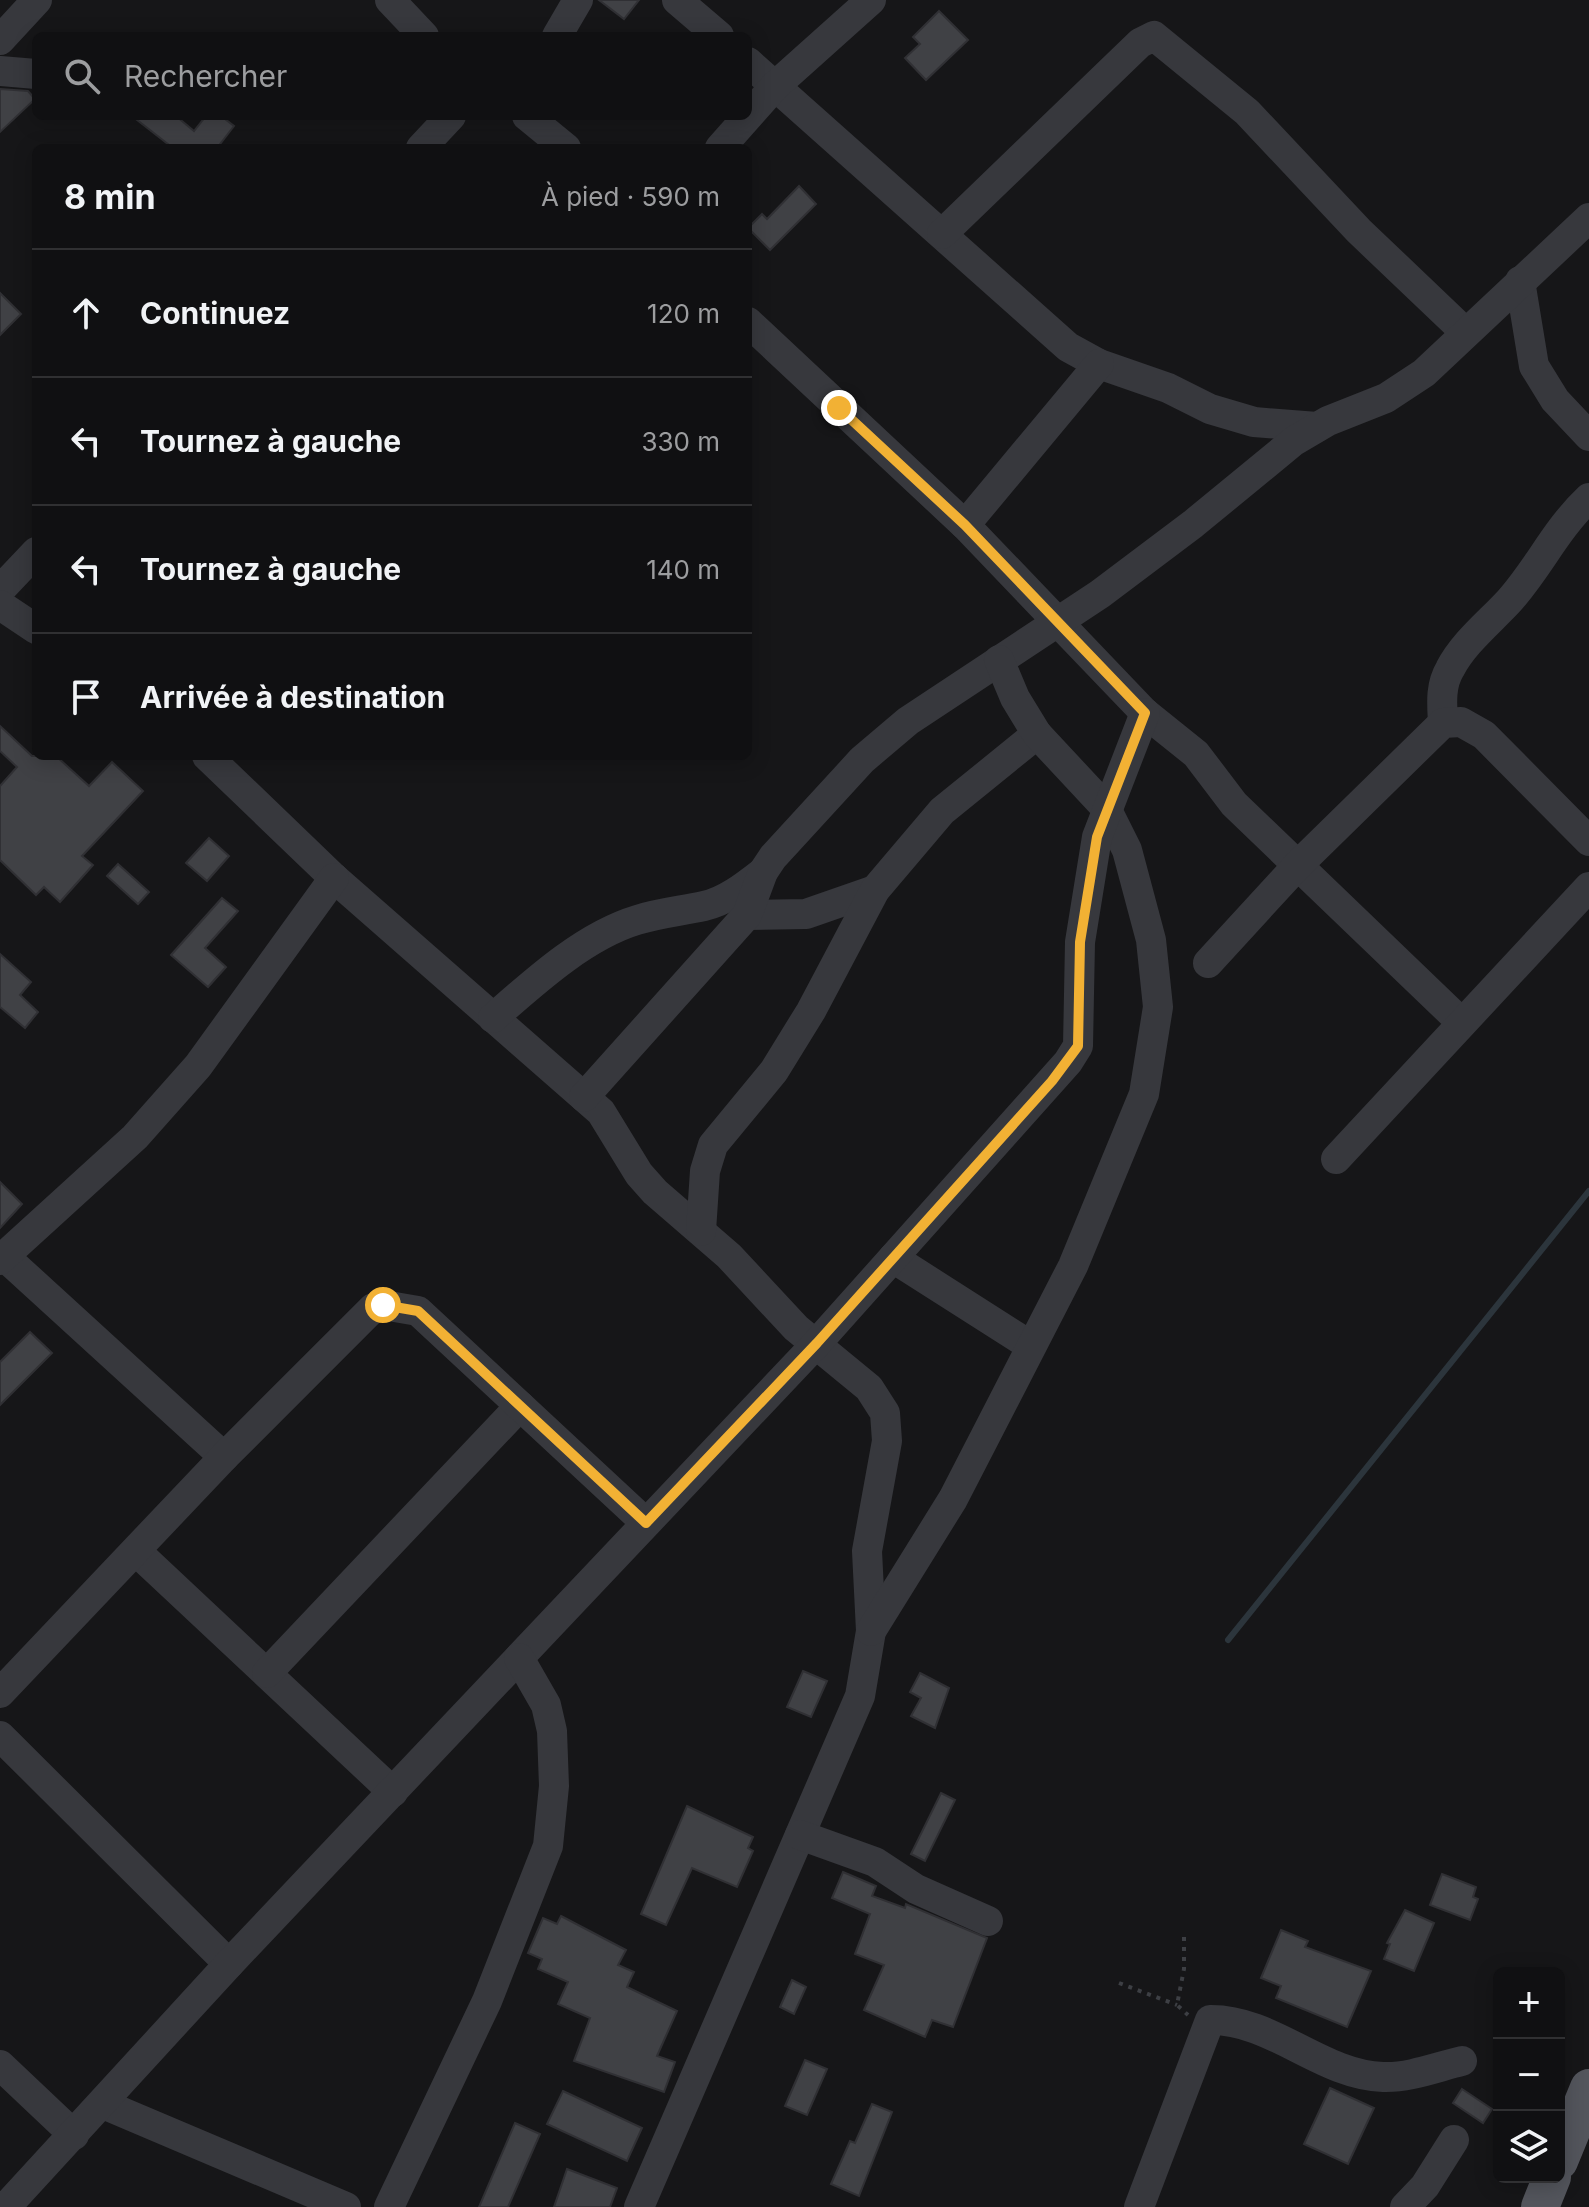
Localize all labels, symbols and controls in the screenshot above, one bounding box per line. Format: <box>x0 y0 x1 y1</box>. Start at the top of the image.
search box <box>32 32 752 120</box>
icon: search <box>60 54 104 98</box>
text: Rechercher <box>124 58 287 94</box>
text: 8 min <box>64 176 156 217</box>
text: À pied · 590 m <box>541 181 720 212</box>
icon: ahead <box>64 291 108 335</box>
text: Continuez <box>140 295 290 331</box>
text: 120 m <box>647 298 720 329</box>
route end <box>821 390 857 426</box>
icon: left <box>64 419 108 463</box>
text: Tournez à gauche <box>140 423 401 459</box>
text: 330 m <box>641 426 720 457</box>
icon: left <box>64 547 108 591</box>
text: Tournez à gauche <box>140 551 401 587</box>
text: 140 m <box>646 554 720 585</box>
icon: arrive <box>64 675 108 719</box>
text: Arrivée à destination <box>140 679 445 715</box>
route start <box>365 1287 401 1323</box>
map controls <box>1493 1967 1565 2183</box>
button: + <box>1493 1967 1565 2039</box>
button: − <box>1493 2039 1565 2111</box>
button: layers <box>1493 2111 1565 2183</box>

